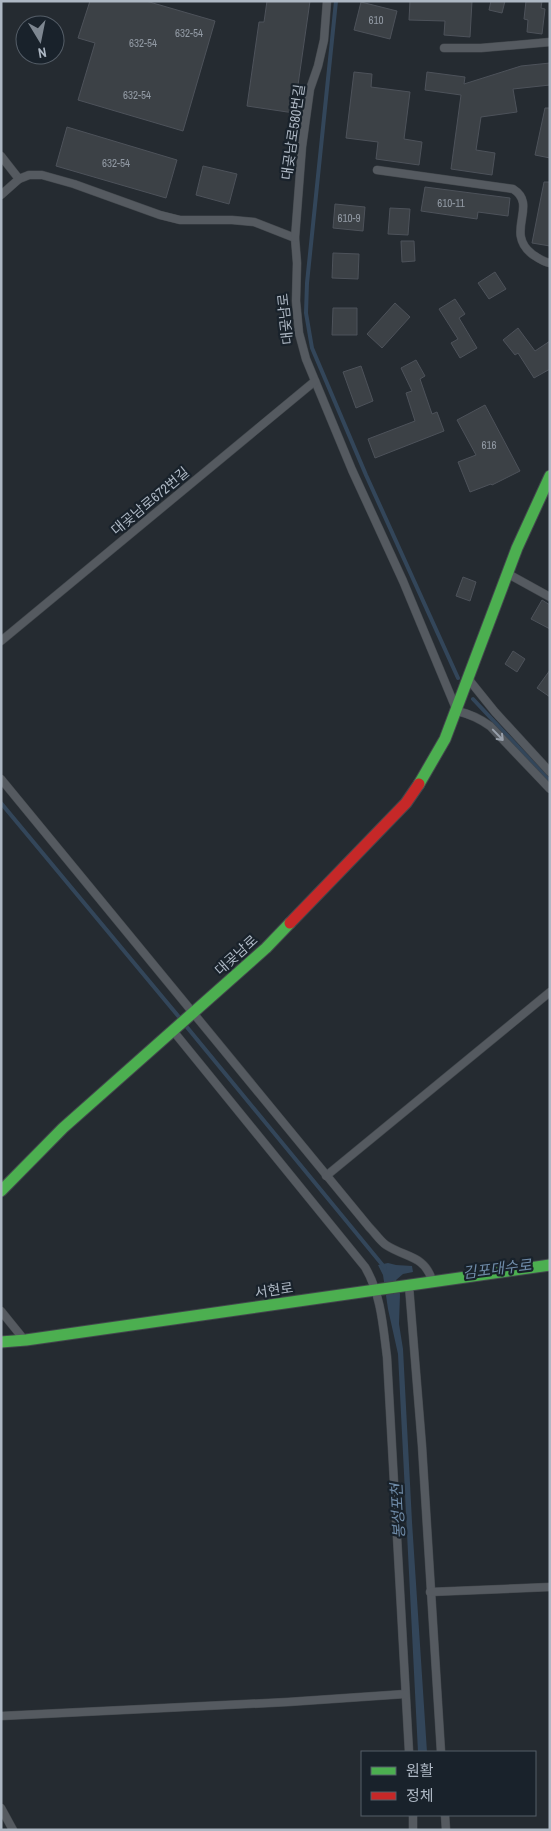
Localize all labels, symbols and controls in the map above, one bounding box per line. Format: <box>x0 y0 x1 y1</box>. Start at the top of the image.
house number: 610 <box>368 13 384 27</box>
north arrow <box>15 15 65 65</box>
house number: 632-54 <box>175 26 203 40</box>
house number: 632-54 <box>129 36 157 50</box>
text: N <box>37 43 48 62</box>
street label: 대곶남로580번길 <box>277 83 309 181</box>
house number: 632-54 <box>123 88 151 102</box>
house number: 632-54 <box>102 156 130 170</box>
house number: 610-11 <box>437 196 465 210</box>
house number: 610-9 <box>337 211 361 225</box>
street label: 대곶남로 <box>273 292 297 346</box>
house number: 616 <box>481 438 497 452</box>
street label: 대곶남로672번길 <box>107 463 193 539</box>
one-way arrow <box>492 728 504 741</box>
street label: 대곶남로 <box>211 931 261 979</box>
water label: 김포대수로 <box>461 1254 534 1283</box>
street label: 서현로 <box>254 1278 295 1302</box>
water label: 봉성포천 <box>385 1481 409 1539</box>
legend <box>361 1751 536 1816</box>
text: 원활 <box>406 1760 434 1781</box>
text: 정체 <box>406 1785 434 1806</box>

